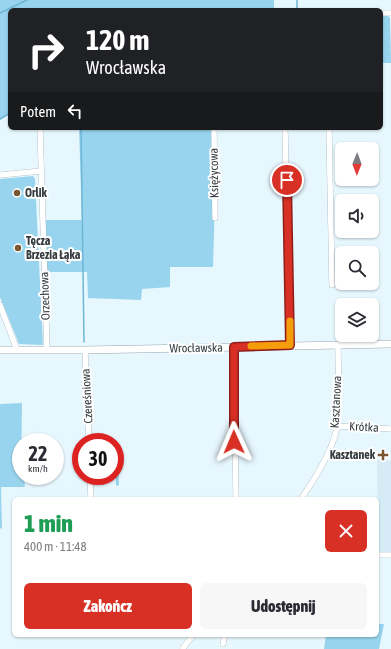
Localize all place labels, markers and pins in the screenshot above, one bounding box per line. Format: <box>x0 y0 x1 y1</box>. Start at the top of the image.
pin <box>270 163 304 197</box>
place label: Orlik <box>25 186 47 200</box>
marker: Orlik <box>12 188 22 198</box>
place label: Tęcza Brzezia Łąka <box>26 234 81 262</box>
marker: Tęcza Brzezia Łąka <box>13 243 23 253</box>
place label: Kasztanek <box>330 448 376 462</box>
marker: Kasztanek <box>378 450 388 460</box>

